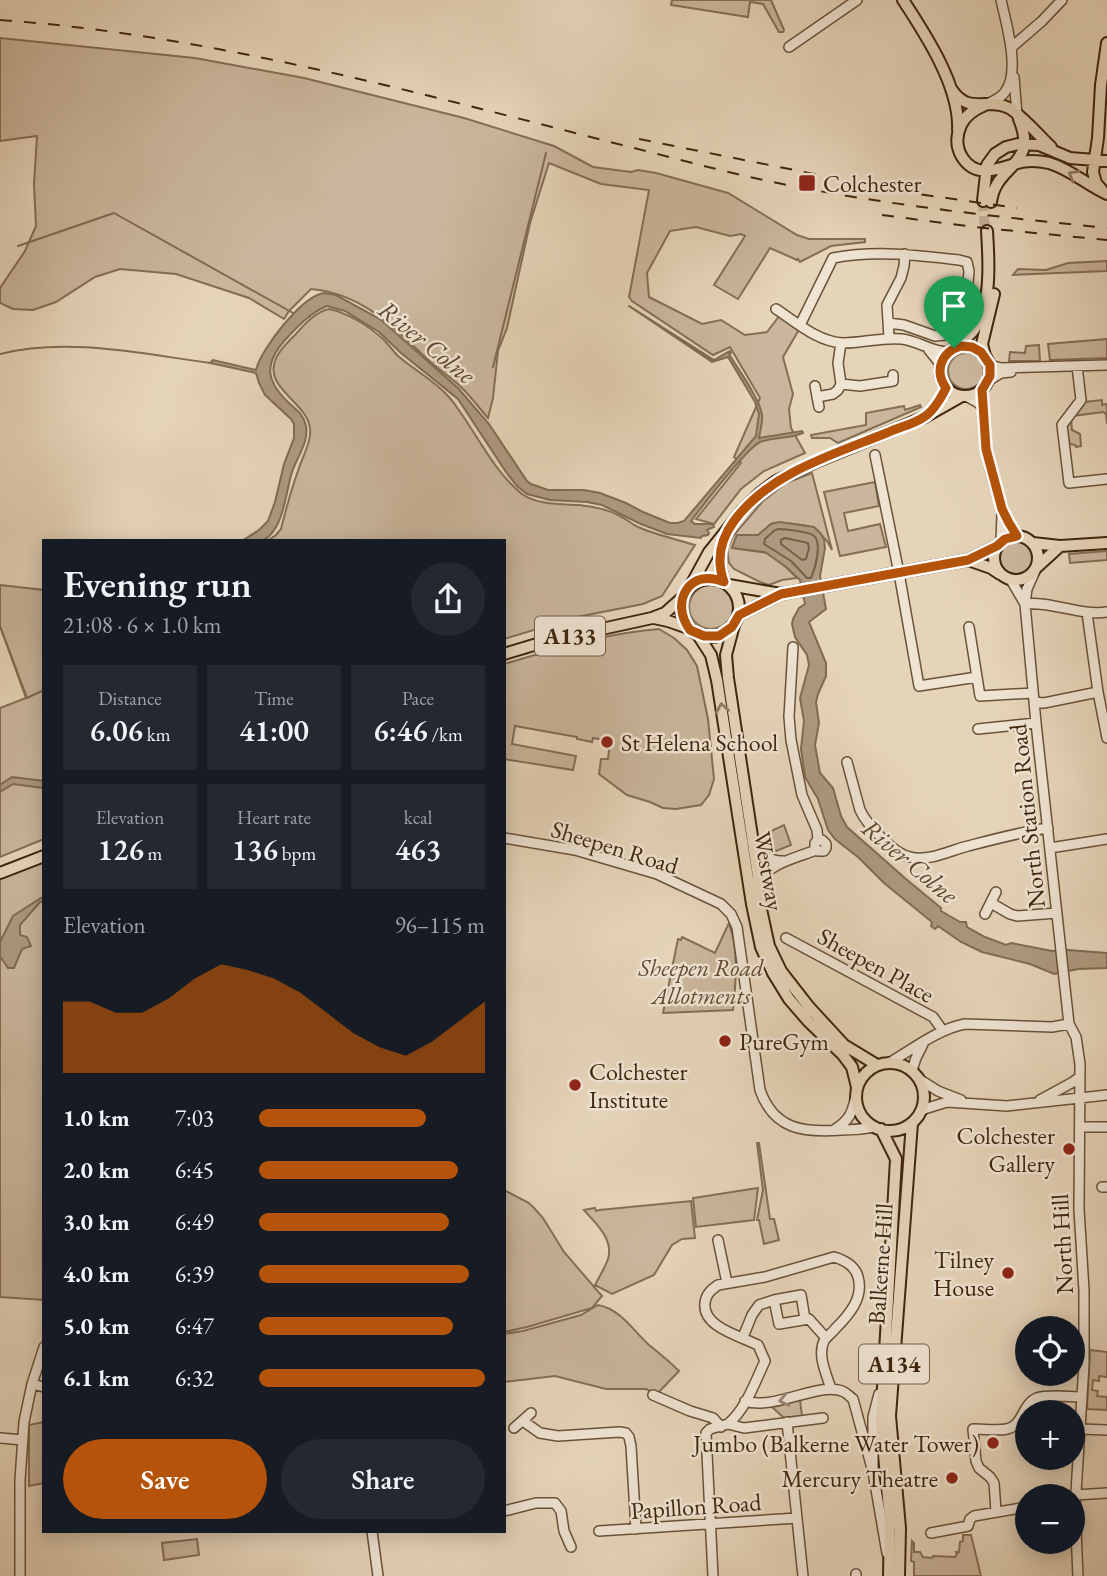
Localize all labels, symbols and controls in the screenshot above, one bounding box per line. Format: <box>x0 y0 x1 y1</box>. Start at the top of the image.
place label: Colchester <box>823 168 921 199</box>
one-way arrow <box>1068 170 1080 183</box>
marker: Colchester <box>797 173 817 193</box>
pin <box>924 276 984 348</box>
icon: arrive <box>935 287 973 325</box>
water label: River Colne <box>371 292 484 392</box>
text: Evening run <box>63 559 252 608</box>
button: share <box>411 562 485 636</box>
text: 21:08 · 6 × 1.0 km <box>63 610 221 640</box>
road number: A133 <box>535 616 605 656</box>
text: Distance <box>98 686 162 711</box>
text: Time <box>254 686 294 711</box>
text: Pace <box>402 686 434 711</box>
one-way arrow <box>715 702 730 714</box>
text: 6.06 <box>90 711 143 750</box>
text: 41:00 <box>239 711 309 750</box>
text: 6:46 <box>373 711 428 750</box>
text: km <box>143 722 170 747</box>
text: /km <box>428 722 463 747</box>
street label: North Station Road <box>1002 722 1052 910</box>
place label: St Helena School <box>621 727 778 758</box>
marker: St Helena School <box>599 734 615 750</box>
text: Elevation <box>96 805 164 830</box>
text: Heart rate <box>237 805 311 830</box>
text: kcal <box>404 805 432 830</box>
water label: River Colne <box>855 811 966 912</box>
street label: Sheepen Road <box>548 813 683 881</box>
street label: Westway <box>747 829 791 914</box>
text: 126 <box>98 830 144 869</box>
text: 136 <box>232 830 278 869</box>
text: 463 <box>395 830 441 869</box>
text: m <box>144 841 162 866</box>
text: bpm <box>278 841 316 866</box>
text: Elevation <box>63 910 146 940</box>
text: 96–115 m <box>395 910 485 940</box>
street label: Sheepen Place <box>812 920 940 1010</box>
park label: Sheepen Road Allotments <box>637 952 764 1011</box>
place label: PureGym <box>739 1026 829 1057</box>
marker: PureGym <box>717 1033 733 1049</box>
place label: Colchester Institute <box>589 1056 687 1115</box>
marker: Colchester Institute <box>567 1077 583 1093</box>
text: 1.0 km <box>63 1103 130 1133</box>
text: 7:03 <box>175 1103 214 1133</box>
place label: Colchester Gallery <box>957 1120 1055 1179</box>
marker: Colchester Gallery <box>1061 1141 1077 1157</box>
text: 2.0 km <box>63 1155 130 1185</box>
text: 6:45 <box>175 1155 214 1185</box>
street label: North Hill <box>1044 1193 1080 1295</box>
street label: Balkerne Hill <box>860 1202 900 1326</box>
text: 3.0 km <box>63 1207 130 1237</box>
text: 6:49 <box>175 1207 214 1237</box>
place label: Tilney House <box>933 1244 994 1303</box>
text: 4.0 km <box>63 1259 130 1289</box>
text: 6:39 <box>175 1259 214 1289</box>
marker: Tilney House <box>1000 1265 1016 1281</box>
text: 5.0 km <box>63 1311 130 1341</box>
text: 6:47 <box>175 1311 214 1341</box>
map controls <box>1015 1316 1085 1554</box>
button: locate <box>1015 1316 1085 1386</box>
road number: A134 <box>859 1344 929 1384</box>
text: 6.1 km <box>63 1363 130 1393</box>
text: 6:32 <box>175 1363 214 1393</box>
one-way arrow <box>778 1391 790 1406</box>
button: + <box>1015 1400 1085 1470</box>
place label: Jumbo (Balkerne Water Tower) <box>691 1428 979 1459</box>
marker: Jumbo (Balkerne Water Tower) <box>985 1435 1001 1451</box>
button: Save <box>63 1439 267 1519</box>
button: Share <box>281 1439 485 1519</box>
place label: Mercury Theatre <box>781 1463 938 1494</box>
marker: Mercury Theatre <box>944 1470 960 1486</box>
button: − <box>1015 1484 1085 1554</box>
street label: Papillon Road <box>630 1486 763 1526</box>

